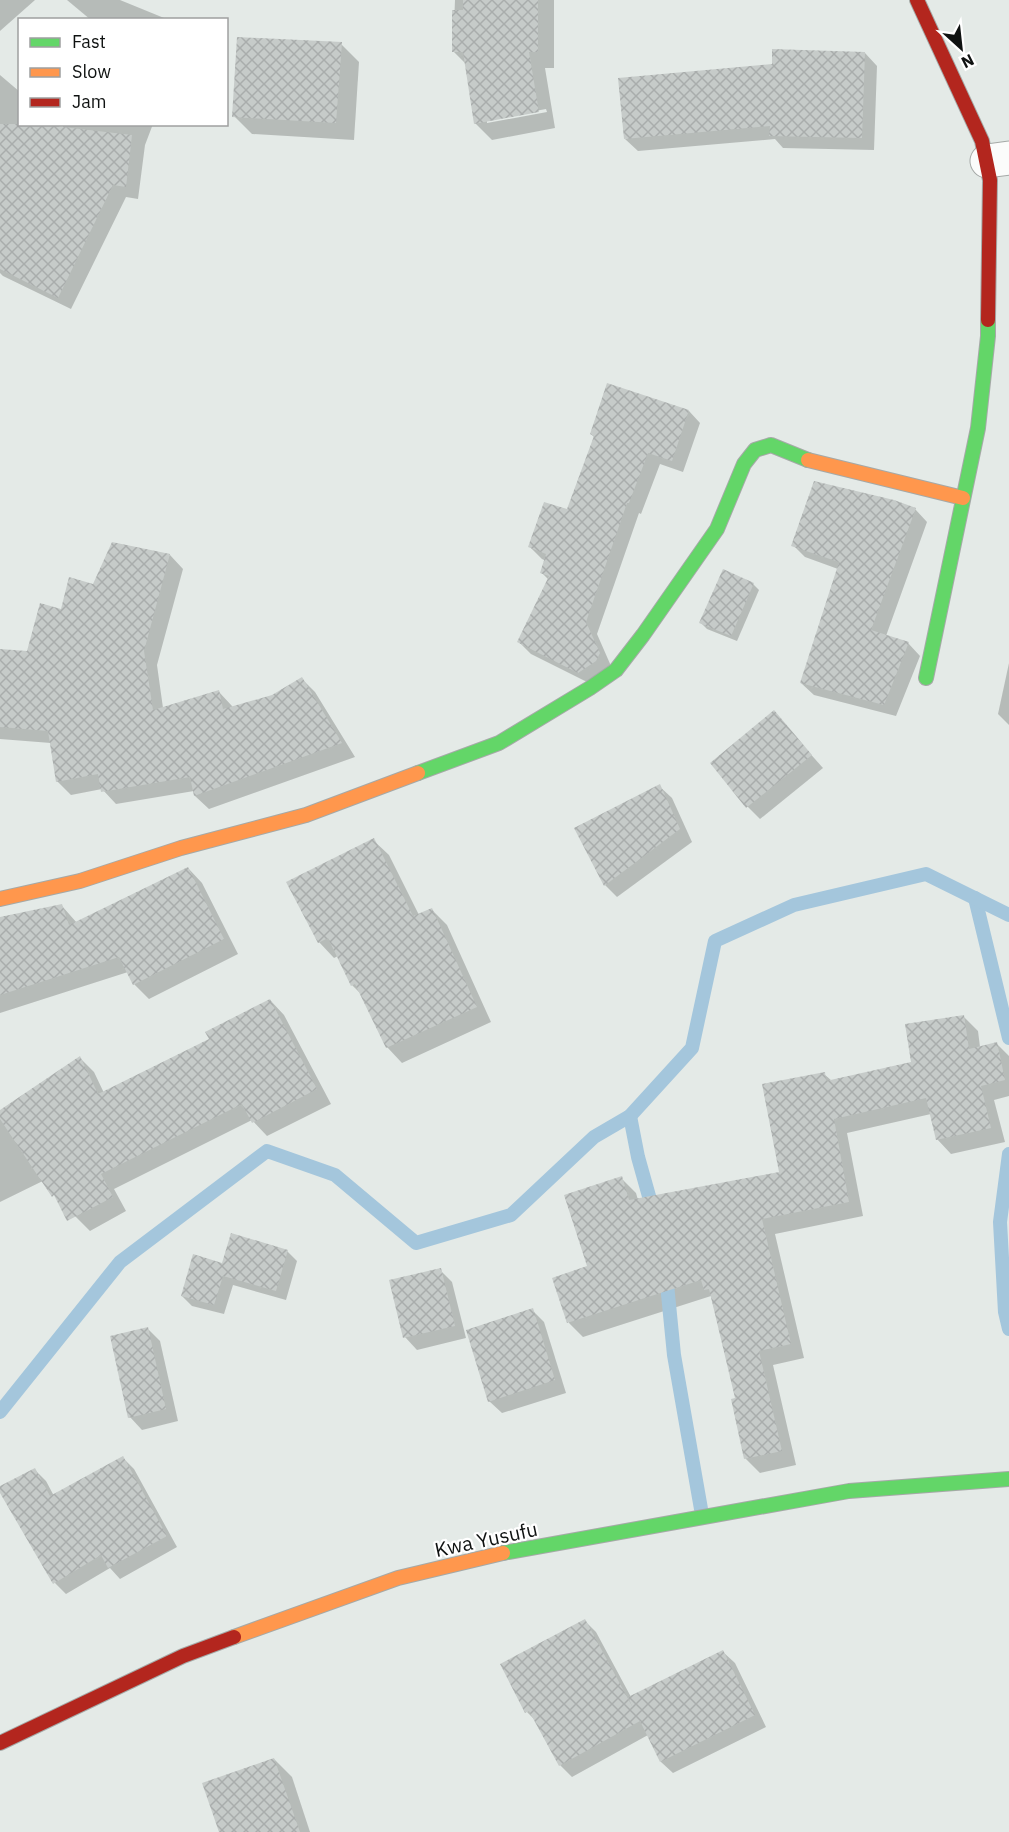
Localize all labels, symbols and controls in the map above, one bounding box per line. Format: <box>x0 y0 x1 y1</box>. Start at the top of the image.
legend <box>18 18 228 126</box>
north arrow <box>931 18 991 78</box>
text: Fast <box>72 30 106 53</box>
text: N <box>958 50 978 73</box>
text: Slow <box>72 60 111 83</box>
text: Jam <box>72 90 107 113</box>
street label: Kwa Yusufu <box>432 1515 540 1563</box>

